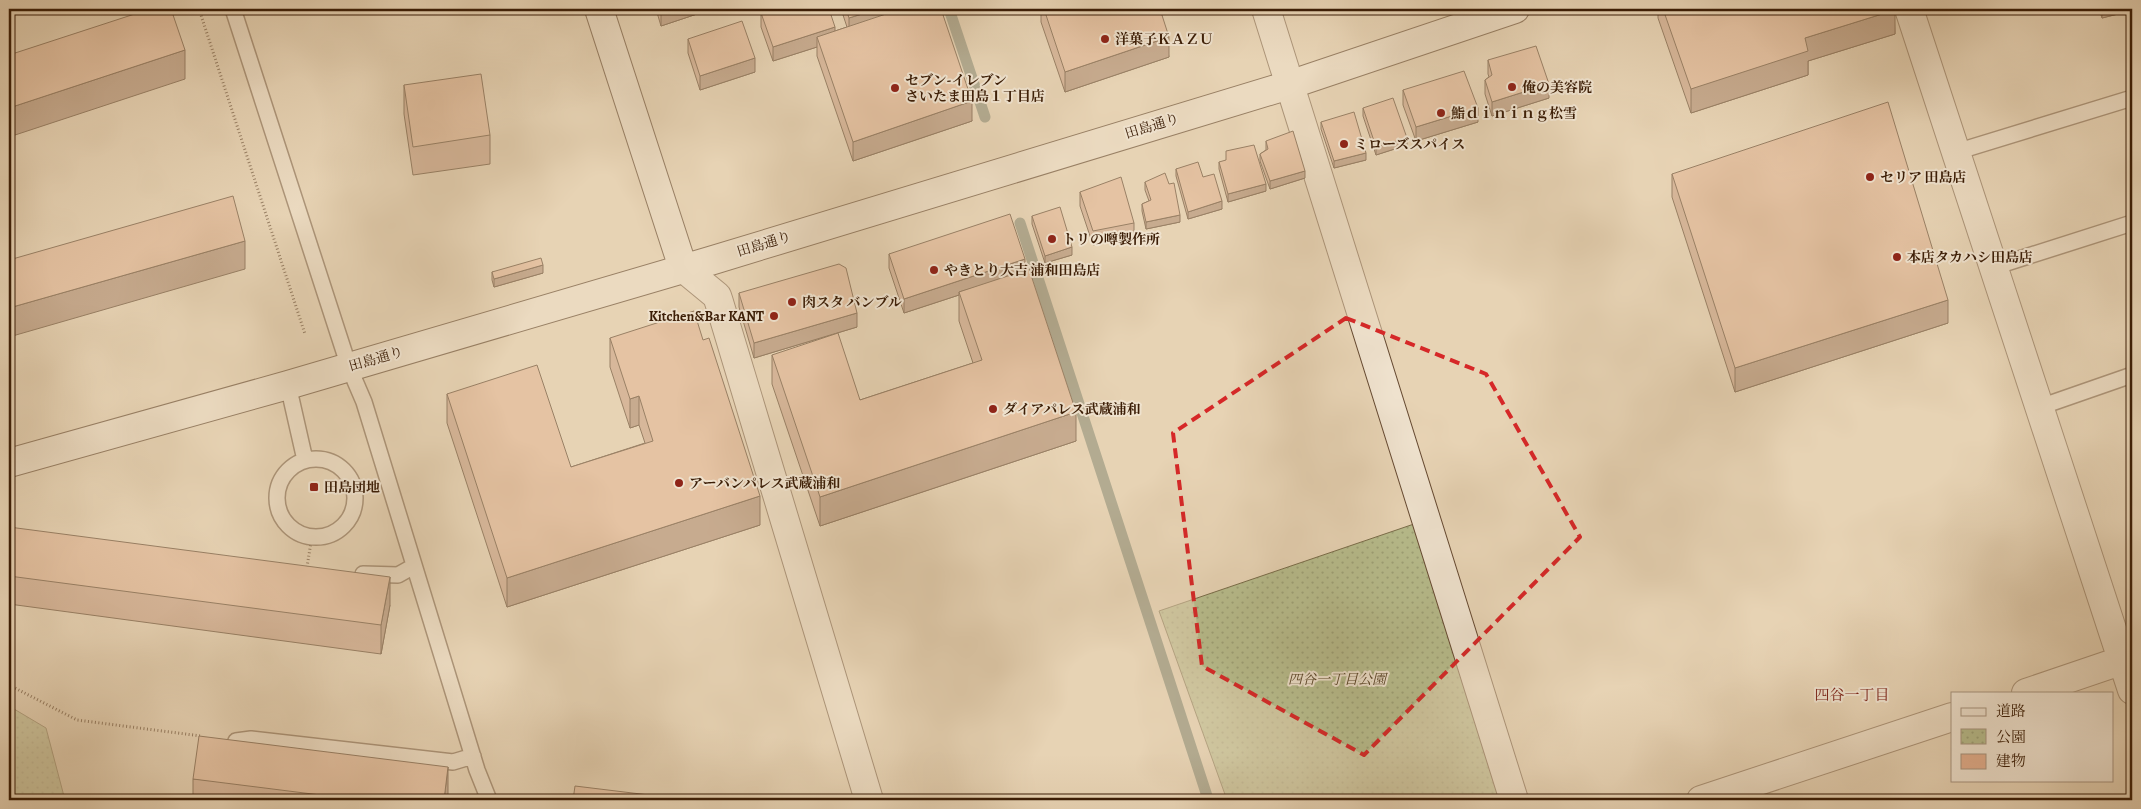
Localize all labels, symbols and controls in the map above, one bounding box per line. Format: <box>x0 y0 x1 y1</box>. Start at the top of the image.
place label: 洋菓子ＫＡＺＵ <box>1115 30 1213 49</box>
marker: 洋菓子ＫＡＺＵ <box>1099 33 1111 45</box>
place label: セブン-イレブン さいたま田島１丁目店 <box>905 71 1045 106</box>
place label: 俺の美容院 <box>1522 78 1592 97</box>
marker: 俺の美容院 <box>1506 81 1518 93</box>
marker: セブン-イレブン さいたま田島１丁目店 <box>889 82 901 94</box>
place label: 鮨ｄｉｎｉｎｇ松雪 <box>1451 104 1577 123</box>
marker: 鮨ｄｉｎｉｎｇ松雪 <box>1435 107 1447 119</box>
street label: 田島通り <box>1122 109 1182 143</box>
place label: ミローズスパイス <box>1354 135 1465 154</box>
marker: ミローズスパイス <box>1338 138 1350 150</box>
place label: セリア 田島店 <box>1880 168 1966 187</box>
marker: セリア 田島店 <box>1864 171 1876 183</box>
street label: 田島通り <box>734 227 794 261</box>
place label: トリの噂製作所 <box>1062 230 1160 249</box>
marker: トリの噂製作所 <box>1046 233 1058 245</box>
place label: 本店タカハシ田島店 <box>1907 248 2033 267</box>
marker: 本店タカハシ田島店 <box>1891 251 1903 263</box>
place label: やきとり大吉 浦和田島店 <box>944 261 1100 280</box>
marker: やきとり大吉 浦和田島店 <box>928 264 940 276</box>
place label: 肉スタ バンブル <box>802 293 902 312</box>
marker: 肉スタ バンブル <box>786 296 798 308</box>
place label: Kitchen&Bar KANT <box>649 307 764 326</box>
marker: Kitchen&Bar KANT <box>768 310 780 322</box>
street label: 田島通り <box>346 342 406 376</box>
place label: ダイアパレス武蔵浦和 <box>1003 400 1141 419</box>
marker: ダイアパレス武蔵浦和 <box>987 403 999 415</box>
place label: アーバンパレス武蔵浦和 <box>689 474 840 493</box>
marker: アーバンパレス武蔵浦和 <box>673 477 685 489</box>
place label: 田島団地 <box>324 478 380 497</box>
marker: 田島団地 <box>308 481 320 493</box>
park label: 四谷一丁目公園 <box>1288 670 1388 689</box>
district label: 四谷一丁目 <box>1814 685 1890 705</box>
legend <box>1951 692 2114 782</box>
text: 道路 <box>1996 701 2026 721</box>
text: 公園 <box>1996 727 2026 747</box>
text: 建物 <box>1996 751 2026 771</box>

